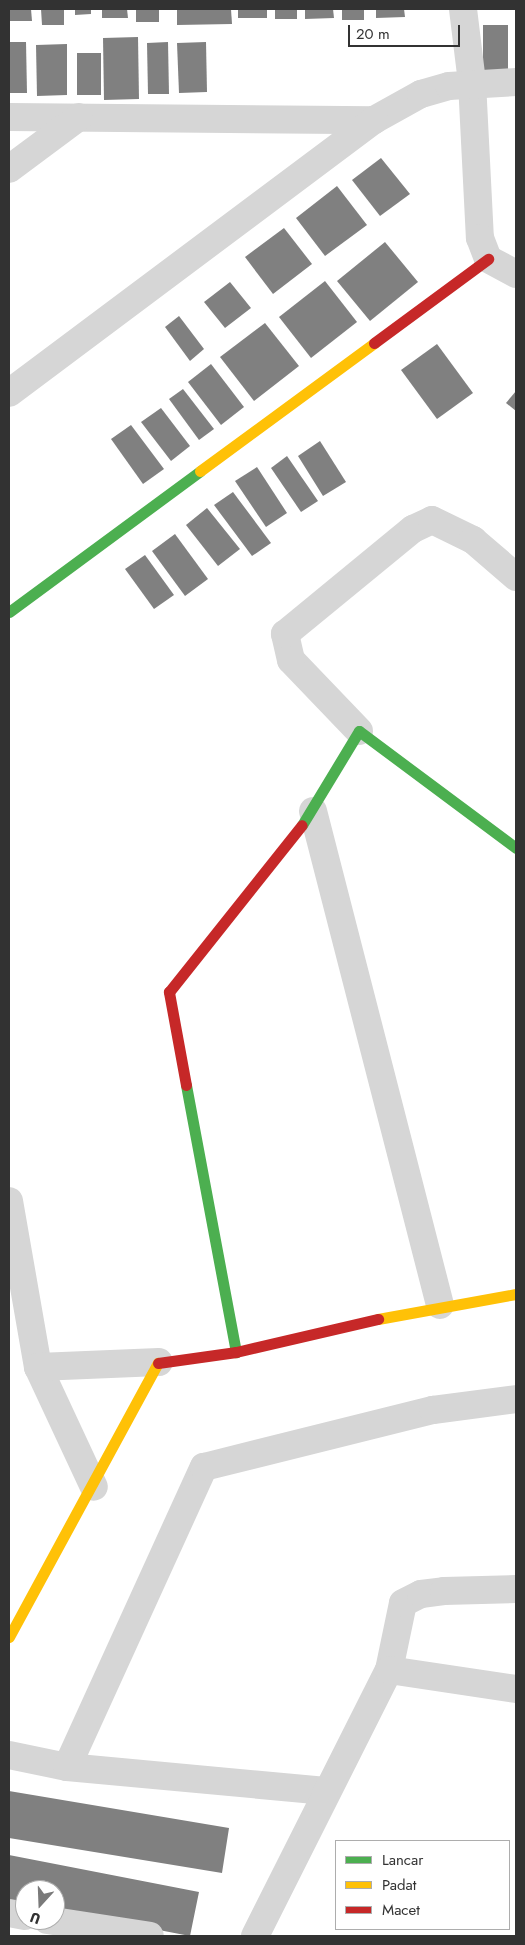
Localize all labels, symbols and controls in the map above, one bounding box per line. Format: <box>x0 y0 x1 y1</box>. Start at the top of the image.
scale bar <box>350 15 462 47</box>
text: 20 m <box>356 23 390 45</box>
legend <box>335 1840 510 1930</box>
text: Lancar <box>382 1849 423 1871</box>
text: Padat <box>382 1874 416 1896</box>
north arrow <box>15 1880 65 1930</box>
text: Macet <box>382 1899 420 1921</box>
text: U <box>27 1907 43 1929</box>

